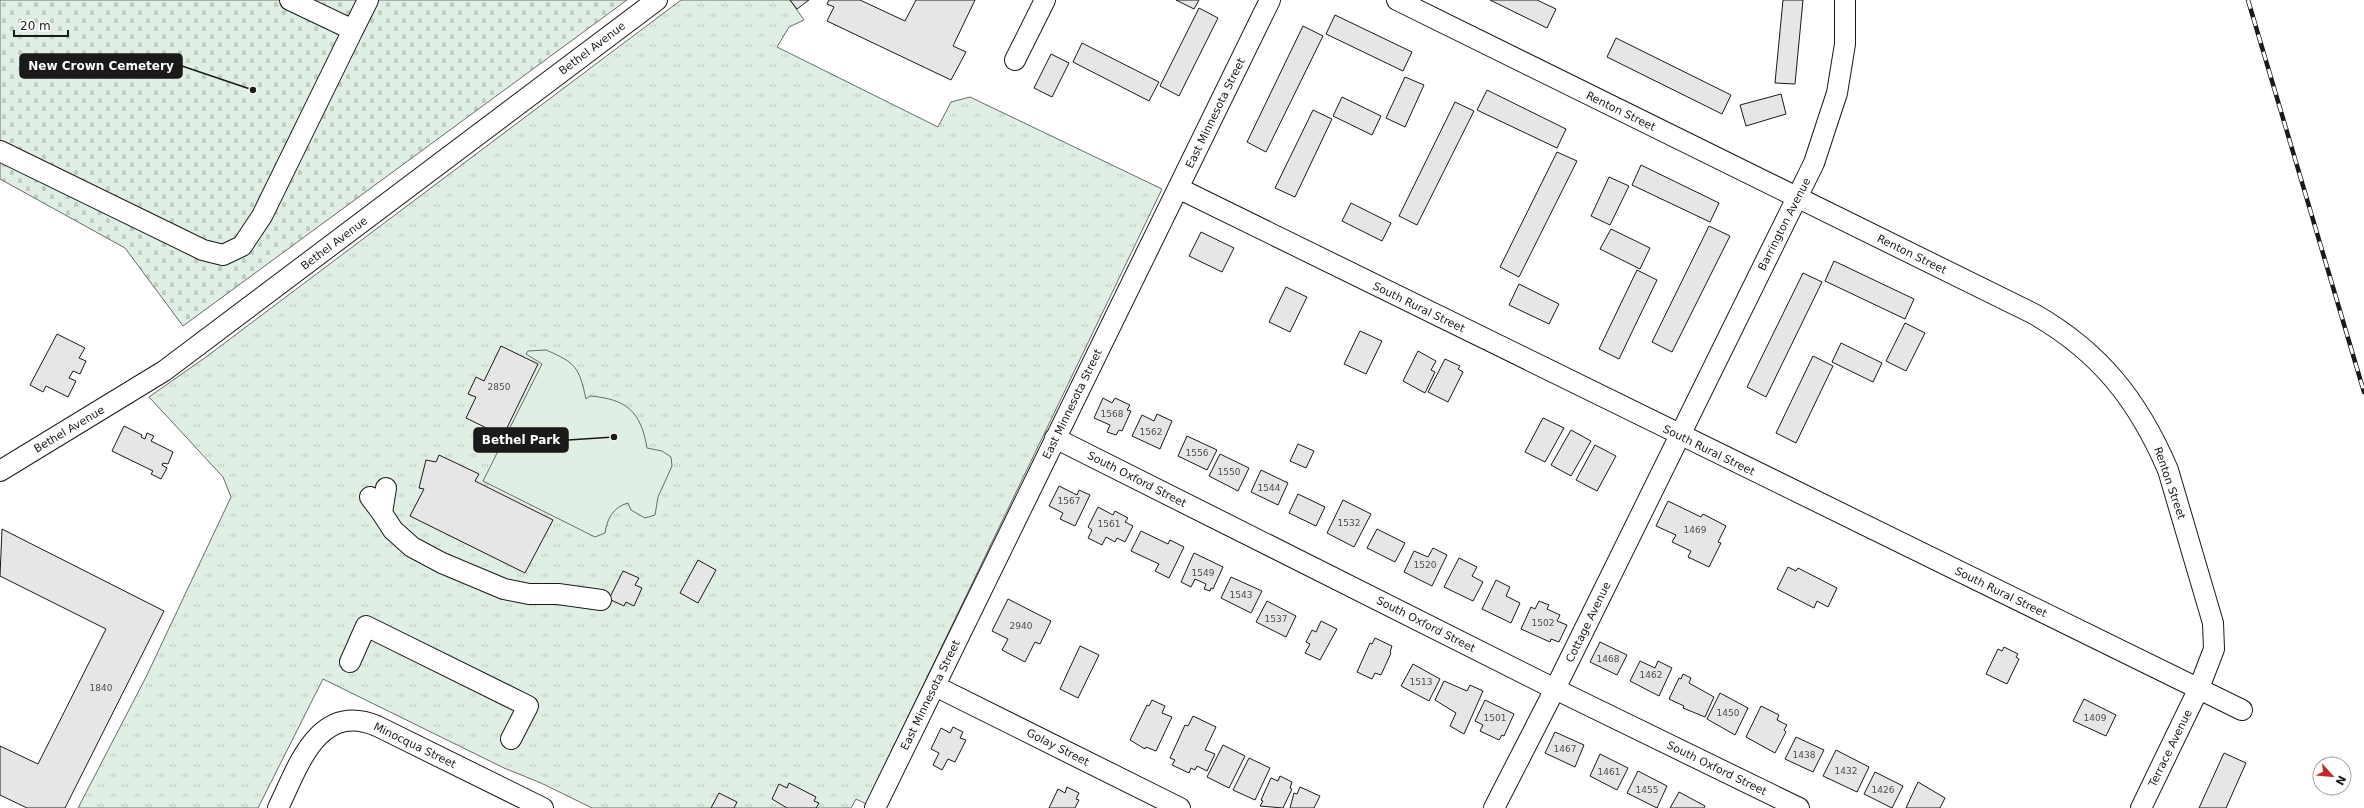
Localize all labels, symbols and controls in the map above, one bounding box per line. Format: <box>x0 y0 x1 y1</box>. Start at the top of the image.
scale bar <box>14 12 68 38</box>
text: 20 m <box>20 19 51 33</box>
street label: Bethel Avenue <box>557 19 628 78</box>
callout: New Crown Cemetery <box>20 54 182 78</box>
street label: East Minnesota Street <box>1183 55 1248 170</box>
text: New Crown Cemetery <box>28 59 174 73</box>
street label: Renton Street <box>1584 89 1658 134</box>
street label: Barrington Avenue <box>1755 175 1814 273</box>
street label: Bethel Avenue <box>299 214 370 273</box>
street label: Renton Street <box>1875 232 1949 277</box>
street label: South Rural Street <box>1371 280 1468 336</box>
street label: East Minnesota Street <box>1040 346 1105 461</box>
house number: 2850 <box>488 382 511 392</box>
street label: Bethel Avenue <box>32 403 107 456</box>
house number: 1568 <box>1101 409 1124 419</box>
street label: South Rural Street <box>1661 423 1758 479</box>
house number: 1562 <box>1140 427 1162 437</box>
callout: Bethel Park <box>474 428 568 452</box>
text: Bethel Park <box>482 433 561 447</box>
street label: Renton Street <box>2151 445 2188 522</box>
house number: 1556 <box>1186 448 1209 458</box>
street label: South Oxford Street <box>1085 449 1189 510</box>
house number: 1550 <box>1218 467 1241 477</box>
house number: 1544 <box>1258 483 1281 493</box>
house number: 1567 <box>1058 496 1080 506</box>
house number: 1532 <box>1338 518 1360 528</box>
house number: 1561 <box>1098 519 1120 529</box>
house number: 1469 <box>1684 525 1707 535</box>
house number: 1520 <box>1414 560 1437 570</box>
street label: South Rural Street <box>1953 565 2050 621</box>
house number: 1549 <box>1192 568 1215 578</box>
street label: Cottage Avenue <box>1563 580 1614 665</box>
house number: 1543 <box>1230 590 1252 600</box>
street label: South Oxford Street <box>1374 594 1478 655</box>
house number: 1537 <box>1265 614 1287 624</box>
house number: 1502 <box>1532 618 1554 628</box>
house number: 2940 <box>1010 621 1033 631</box>
street label: East Minnesota Street <box>898 637 963 752</box>
house number: 1468 <box>1597 654 1620 664</box>
house number: 1462 <box>1640 670 1662 680</box>
house number: 1513 <box>1410 677 1432 687</box>
house number: 1840 <box>90 683 113 693</box>
street label: Terrace Avenue <box>2146 707 2195 790</box>
house number: 1450 <box>1717 708 1740 718</box>
house number: 1501 <box>1484 713 1506 723</box>
house number: 1409 <box>2084 713 2107 723</box>
street label: Minocqua Street <box>372 720 459 771</box>
street label: Golay Street <box>1024 726 1092 769</box>
street label: South Oxford Street <box>1665 739 1769 799</box>
house number: 1467 <box>1554 744 1576 754</box>
house number: 1438 <box>1793 750 1816 760</box>
north arrow <box>2312 756 2352 796</box>
house number: 1432 <box>1835 766 1857 776</box>
house number: 1461 <box>1598 767 1620 777</box>
text: N <box>2333 773 2348 787</box>
house number: 1455 <box>1636 785 1658 795</box>
house number: 1426 <box>1872 785 1895 795</box>

